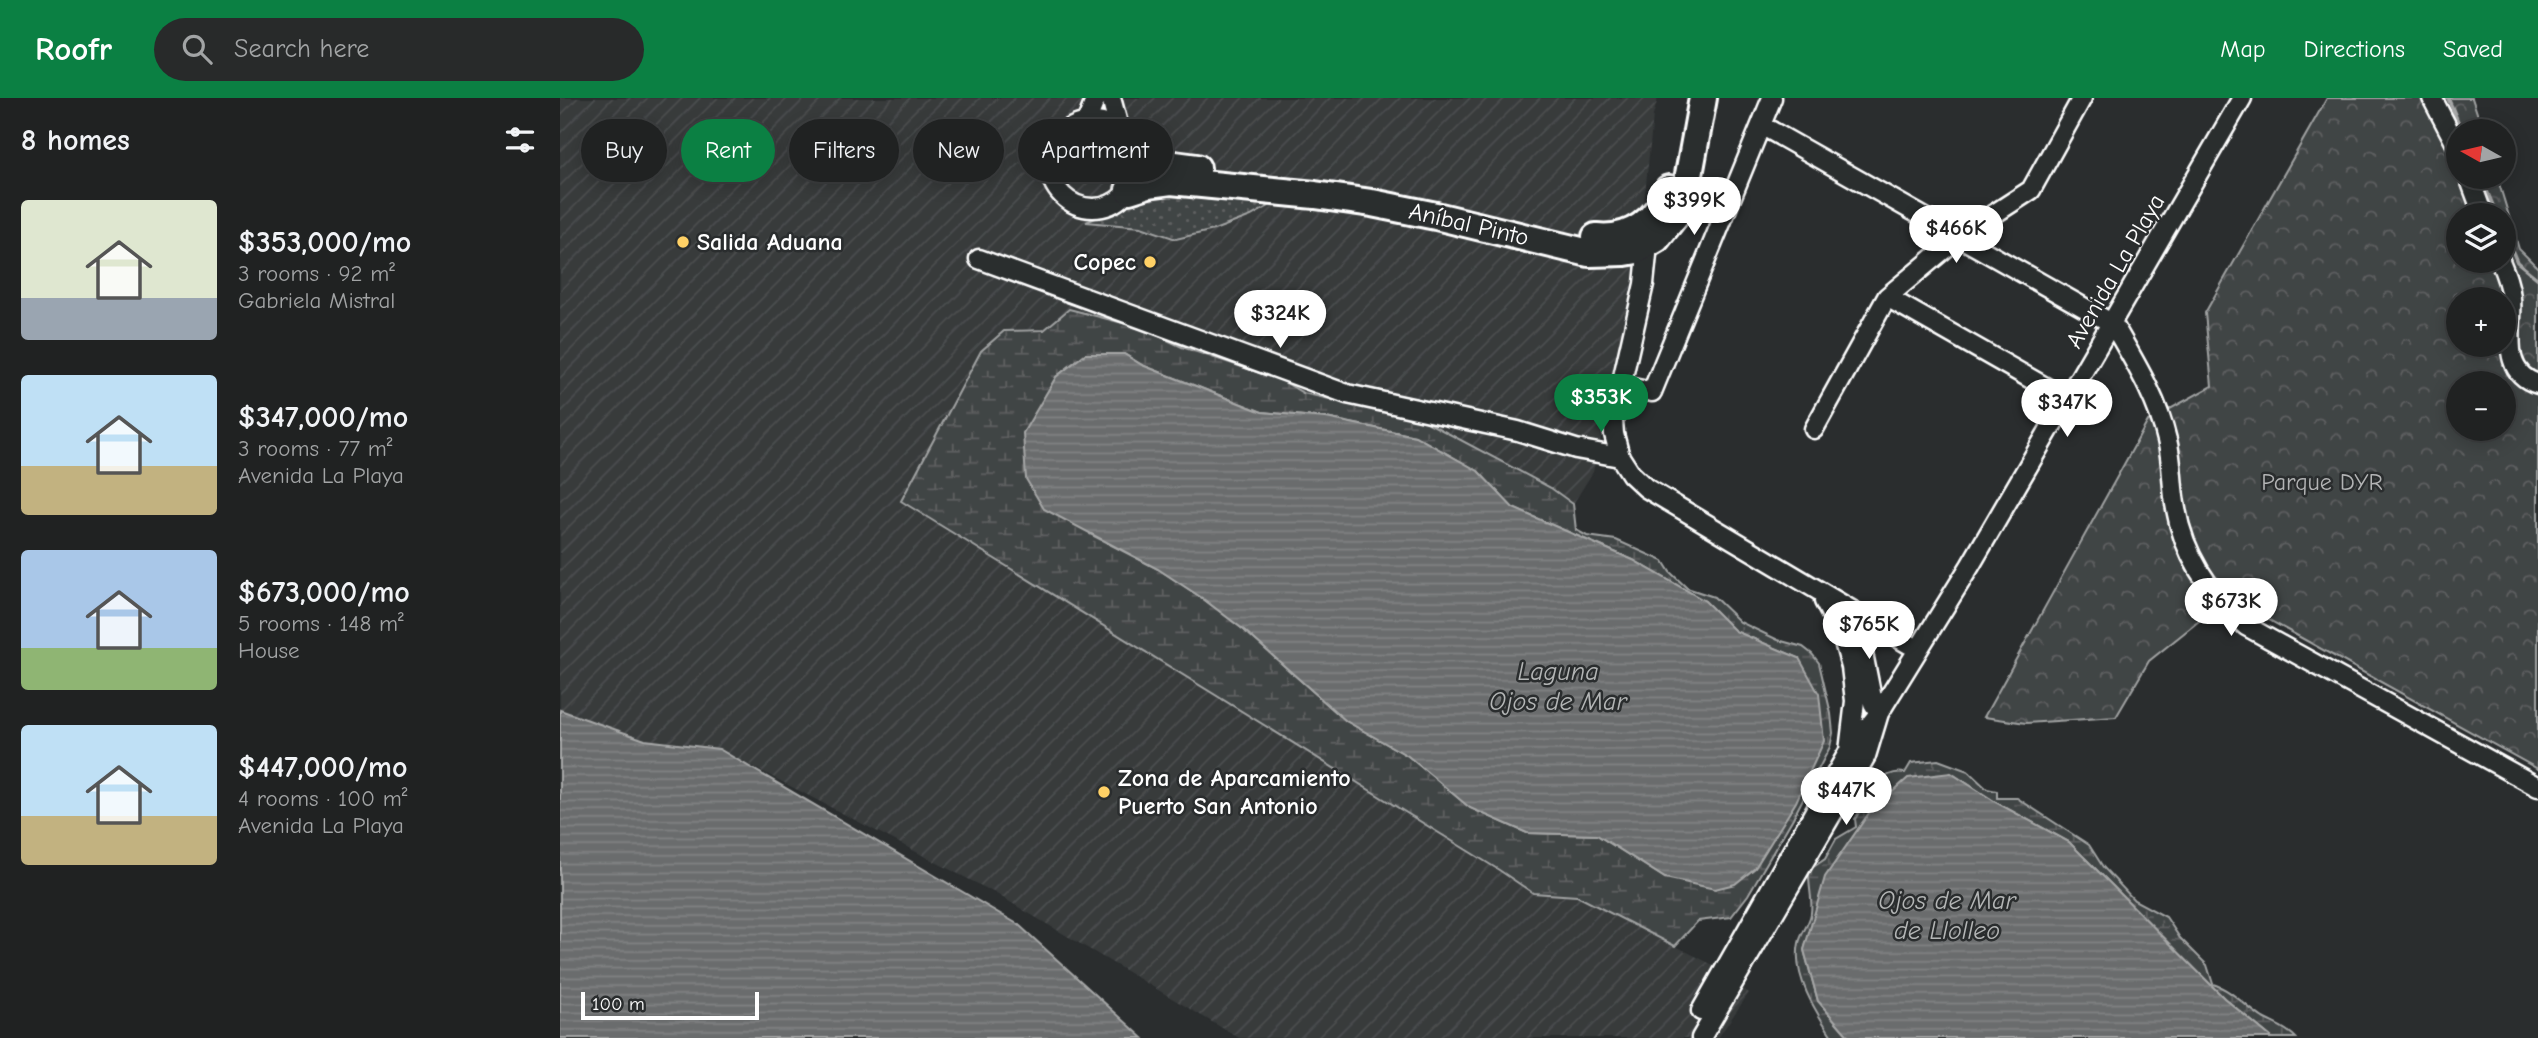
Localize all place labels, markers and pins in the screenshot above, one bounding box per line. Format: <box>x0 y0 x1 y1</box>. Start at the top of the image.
pin: $399K <box>1645 178 1743 237</box>
pin: $466K <box>1907 206 2005 265</box>
place label: Salida Aduana <box>697 228 843 256</box>
marker: Salida Aduana <box>675 234 691 250</box>
place label: Copec <box>1074 248 1136 276</box>
marker: Copec <box>1142 254 1158 270</box>
pin: $324K <box>1231 290 1329 350</box>
pin: $353K <box>1552 374 1650 434</box>
pin: $347K <box>2018 380 2116 439</box>
pin: $673K <box>2182 578 2280 638</box>
pin: $765K <box>1820 602 1918 661</box>
place label: Zona de Aparcamiento Puerto San Antonio <box>1118 764 1351 820</box>
pin: $447K <box>1797 768 1895 827</box>
marker: Zona de Aparcamiento Puerto San Antonio <box>1096 784 1112 800</box>

